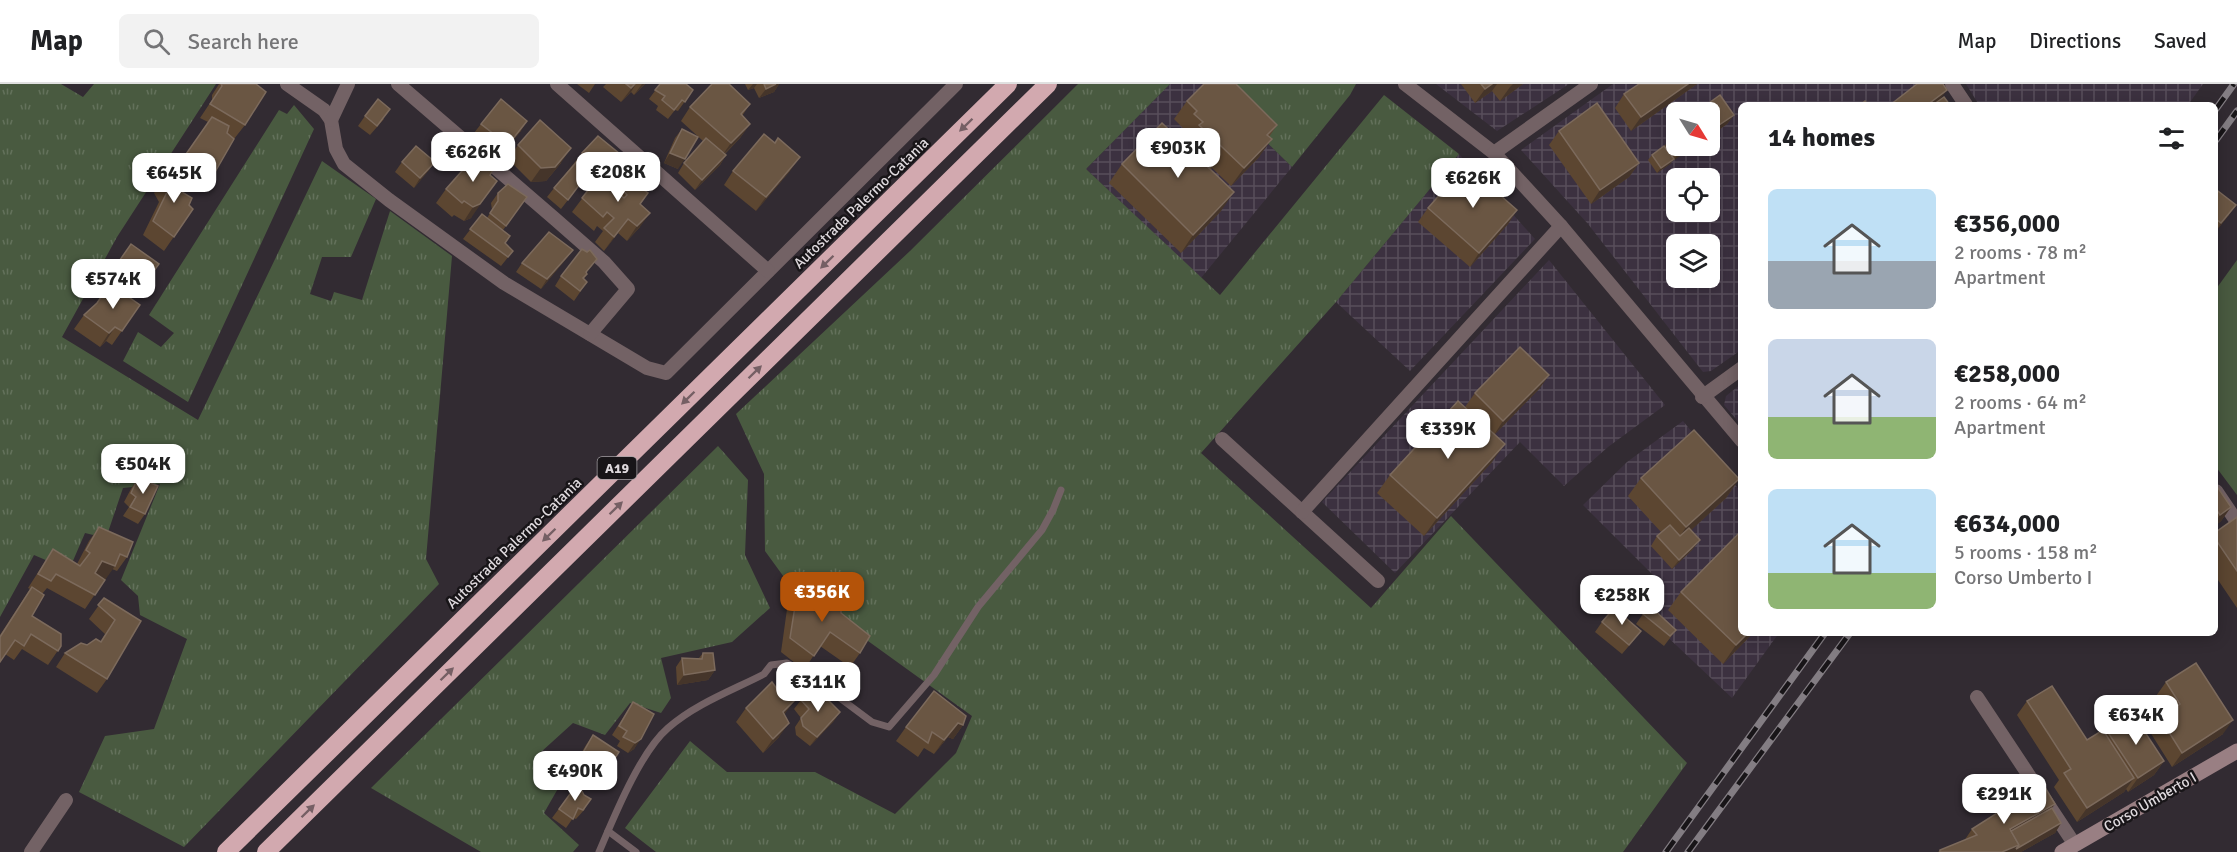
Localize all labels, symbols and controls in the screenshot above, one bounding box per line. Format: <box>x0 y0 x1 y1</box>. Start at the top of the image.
search box <box>119 14 539 68</box>
text: Map <box>30 24 83 58</box>
icon: search <box>140 25 173 58</box>
text: Search here <box>188 28 299 55</box>
text: Map <box>1958 28 1996 54</box>
text: Directions <box>2029 28 2121 54</box>
text: Saved <box>2154 28 2207 54</box>
north arrow <box>1666 102 1720 156</box>
map controls <box>1666 102 1720 288</box>
one-way arrow <box>959 118 974 132</box>
text: 14 homes <box>1768 122 1875 154</box>
icon: filters <box>2155 122 2188 155</box>
pin: €903K <box>1136 128 1220 179</box>
pin: €626K <box>431 132 515 183</box>
street label: Autostrada Palermo-Catania <box>790 134 932 272</box>
text: €903K <box>1150 135 1206 160</box>
text: €626K <box>445 139 501 164</box>
pin: €208K <box>576 152 660 203</box>
pin: €645K <box>132 153 216 204</box>
pin: €626K <box>1431 158 1515 209</box>
text: €208K <box>590 159 646 184</box>
text: €645K <box>146 160 202 185</box>
text: €626K <box>1445 165 1501 190</box>
button: locate <box>1666 168 1720 222</box>
text: €356,000 <box>1954 208 2060 240</box>
icon: home <box>1816 213 1888 285</box>
button: layers <box>1666 234 1720 288</box>
text: 2 rooms · 78 m² <box>1954 240 2087 265</box>
one-way arrow <box>820 254 834 268</box>
pin: €574K <box>71 259 155 310</box>
text: Apartment <box>1954 265 2046 290</box>
text: €574K <box>85 266 141 291</box>
text: €258,000 <box>1954 358 2060 390</box>
icon: home <box>1816 363 1888 435</box>
one-way arrow <box>748 364 762 379</box>
text: 2 rooms · 64 m² <box>1954 390 2087 415</box>
one-way arrow <box>681 391 695 405</box>
pin: €339K <box>1406 409 1490 460</box>
text: Apartment <box>1954 415 2046 440</box>
text: €339K <box>1420 416 1476 441</box>
pin: €504K <box>101 444 185 495</box>
text: €504K <box>115 451 171 476</box>
road number: A19 <box>598 457 636 479</box>
street label: Autostrada Palermo-Catania <box>443 474 585 612</box>
one-way arrow <box>608 502 622 516</box>
text: €634,000 <box>1954 508 2060 540</box>
icon: home <box>1816 513 1888 585</box>
one-way arrow <box>541 528 556 542</box>
text: 5 rooms · 158 m² <box>1954 540 2098 565</box>
text: Corso Umberto I <box>1954 565 2092 590</box>
pin: €356K <box>780 572 864 623</box>
pin: €258K <box>1580 575 1664 626</box>
text: €356K <box>794 579 850 604</box>
text: €258K <box>1594 582 1650 607</box>
pin: €311K <box>776 662 860 713</box>
one-way arrow <box>439 668 453 682</box>
text: €311K <box>790 669 846 694</box>
pin: €634K <box>2094 695 2178 746</box>
text: €634K <box>2108 702 2164 727</box>
pin: €490K <box>533 751 617 802</box>
text: €490K <box>547 758 603 783</box>
street label: Corso Umberto I <box>2101 768 2199 836</box>
pin: €291K <box>1962 774 2046 825</box>
text: €291K <box>1976 781 2032 806</box>
one-way arrow <box>300 804 315 818</box>

